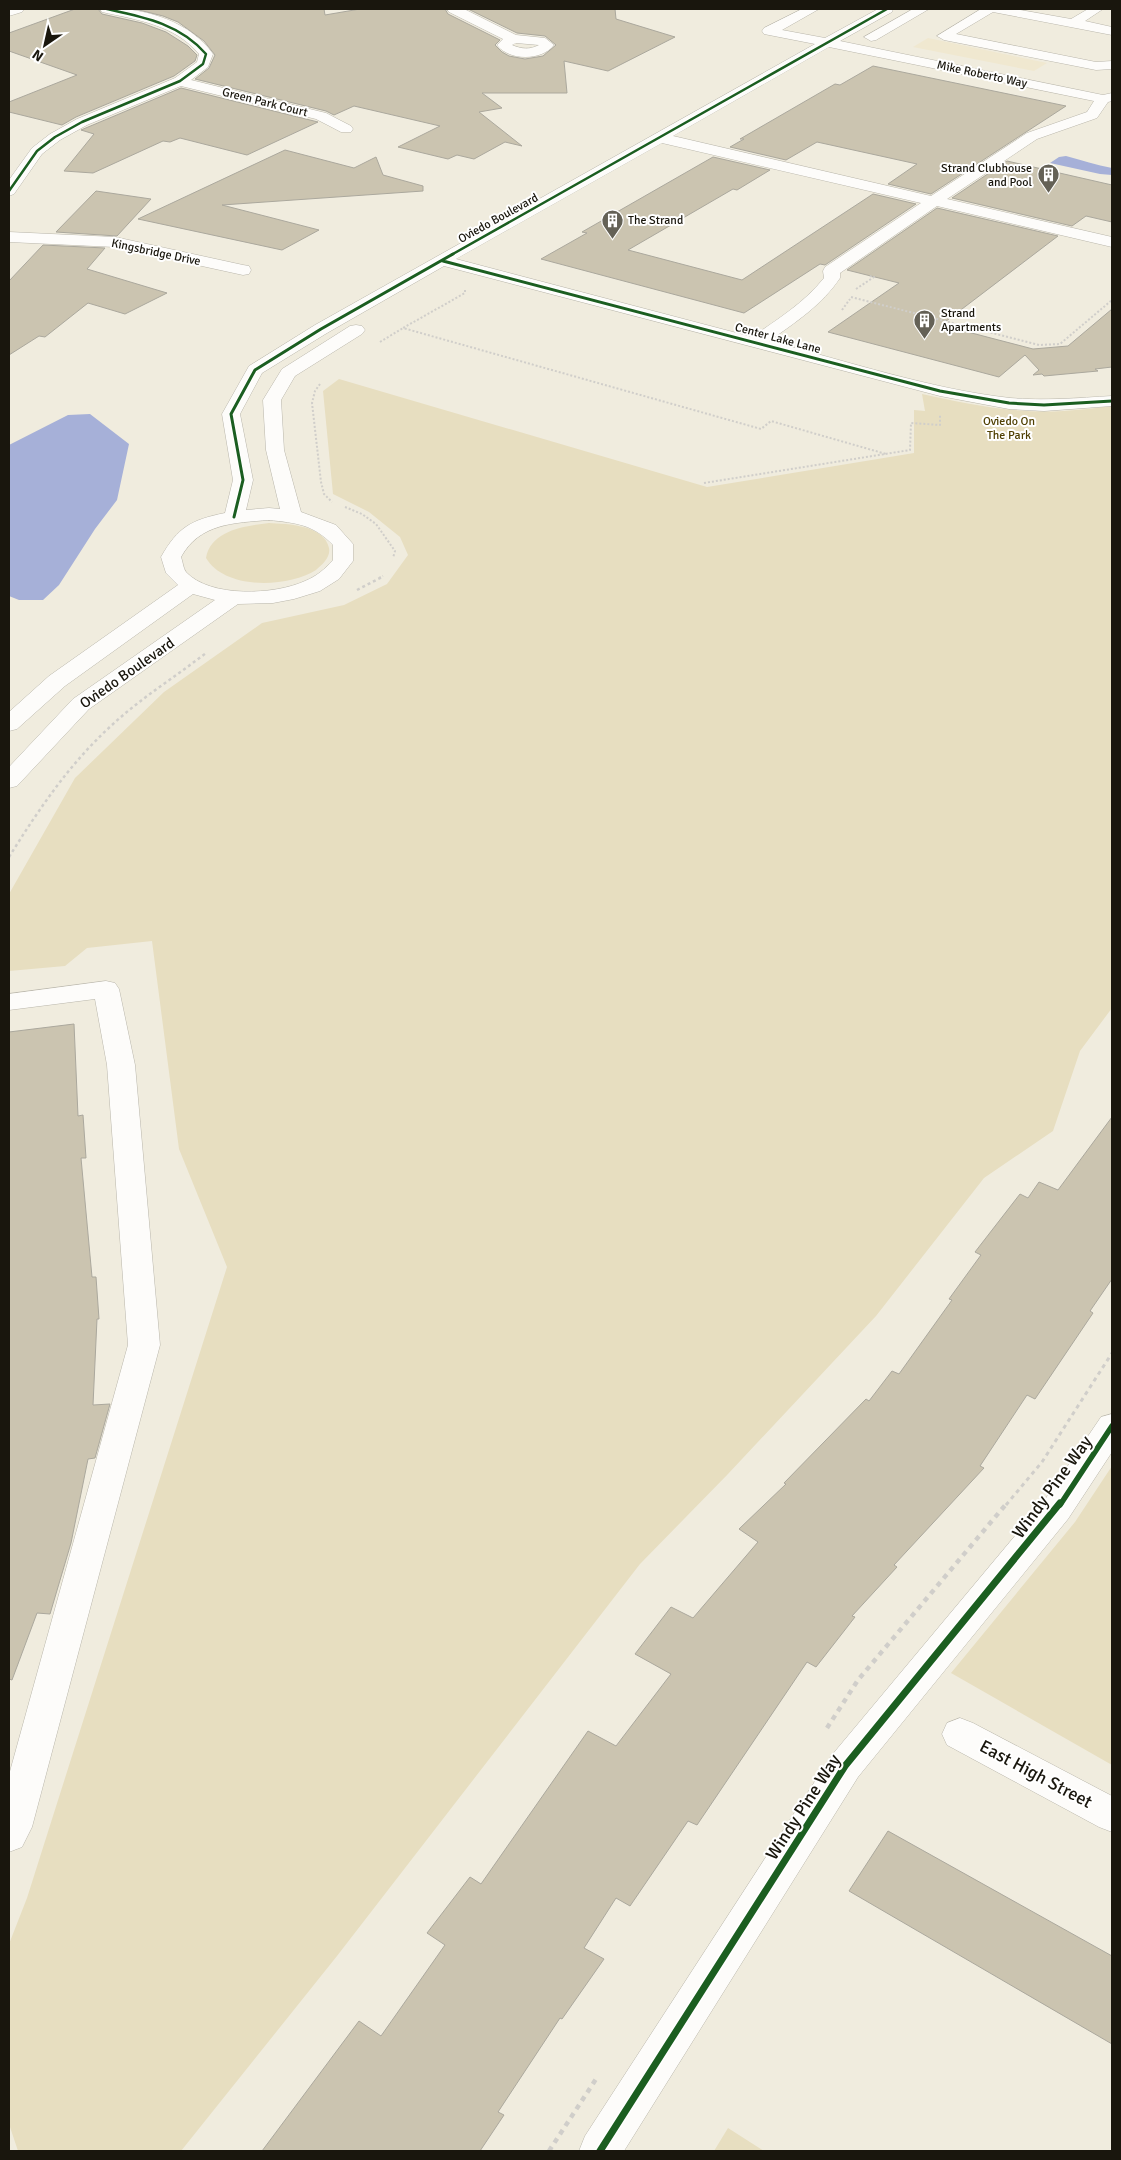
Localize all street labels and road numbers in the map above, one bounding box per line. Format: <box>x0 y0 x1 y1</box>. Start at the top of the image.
street label: Mike Roberto Way <box>935 58 1029 91</box>
street label: Green Park Court <box>221 85 309 120</box>
street label: Oviedo Boulevard <box>456 190 541 247</box>
street label: Kingsbridge Drive <box>110 236 202 269</box>
street label: Center Lake Lane <box>733 320 822 357</box>
street label: Oviedo Boulevard <box>76 634 178 712</box>
street label: Windy Pine Way <box>1007 1431 1097 1543</box>
street label: East High Street <box>976 1735 1096 1813</box>
street label: Windy Pine Way <box>761 1749 846 1864</box>

